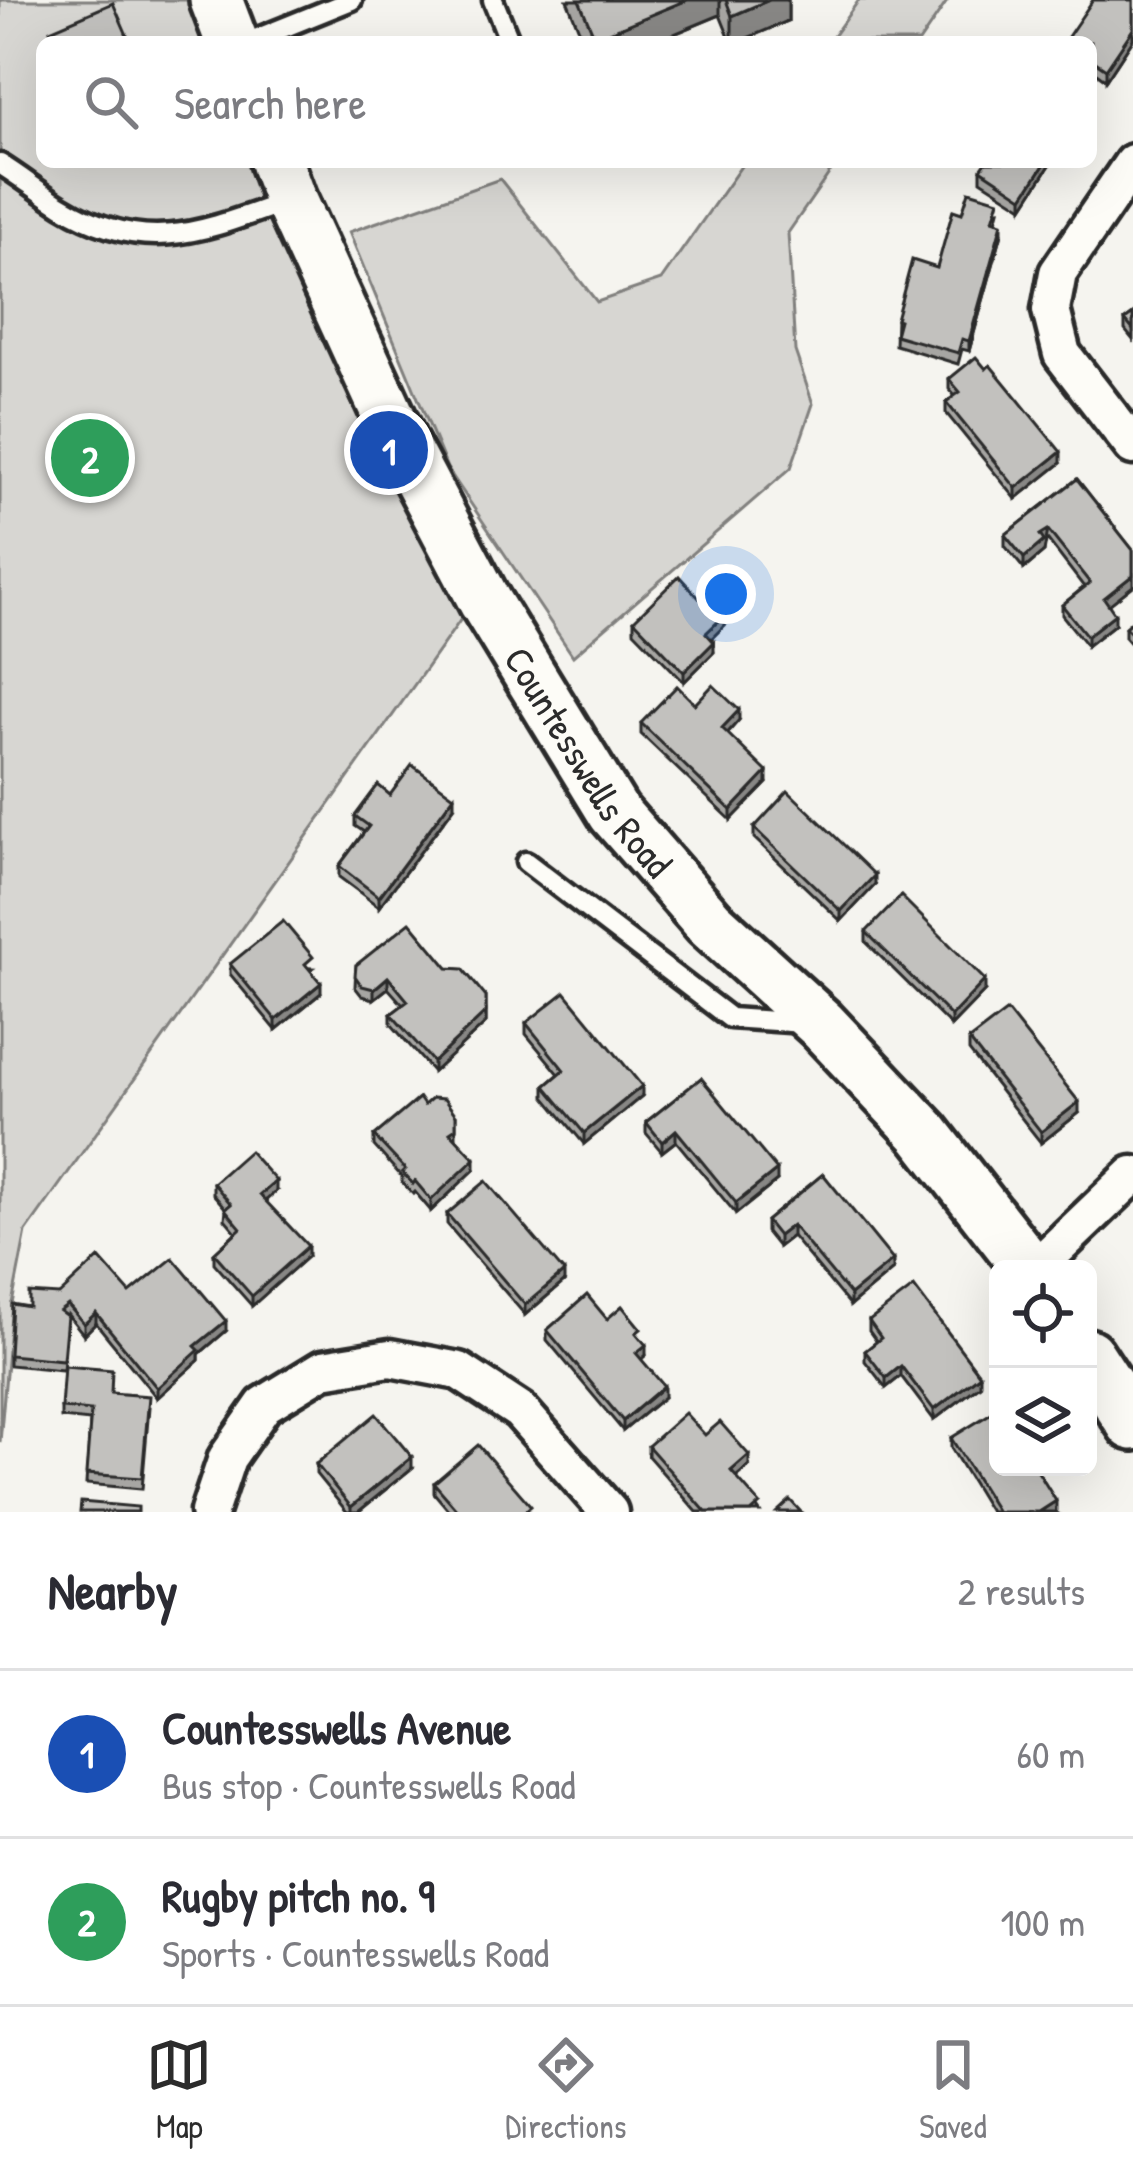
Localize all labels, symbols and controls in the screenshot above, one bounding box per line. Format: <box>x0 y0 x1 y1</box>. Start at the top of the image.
search box <box>36 36 1097 168</box>
icon: search <box>78 69 144 135</box>
text: Search here <box>174 72 366 133</box>
pin: 1 <box>350 405 428 495</box>
pin: 2 <box>51 413 129 503</box>
your location <box>696 564 756 624</box>
street label: Countesswells Road <box>492 636 685 888</box>
map controls <box>989 1260 1097 1476</box>
button: locate <box>989 1260 1097 1368</box>
button: layers <box>989 1368 1097 1476</box>
text: Nearby <box>48 1556 178 1625</box>
text: 2 results <box>958 1564 1085 1617</box>
text: Countesswells Avenue <box>162 1697 511 1758</box>
text: 1 <box>80 1727 94 1780</box>
text: 60 m <box>1016 1727 1085 1780</box>
text: Bus stop · Countesswells Road <box>162 1758 576 1811</box>
text: Rugby pitch no. 9 <box>162 1865 435 1926</box>
text: 2 <box>78 1895 96 1948</box>
text: 100 m <box>1000 1895 1085 1948</box>
text: Sports · Countesswells Road <box>162 1926 549 1979</box>
tab: Map <box>146 2032 212 2148</box>
tab: Directions <box>505 2032 627 2148</box>
tab: Saved <box>919 2032 987 2148</box>

